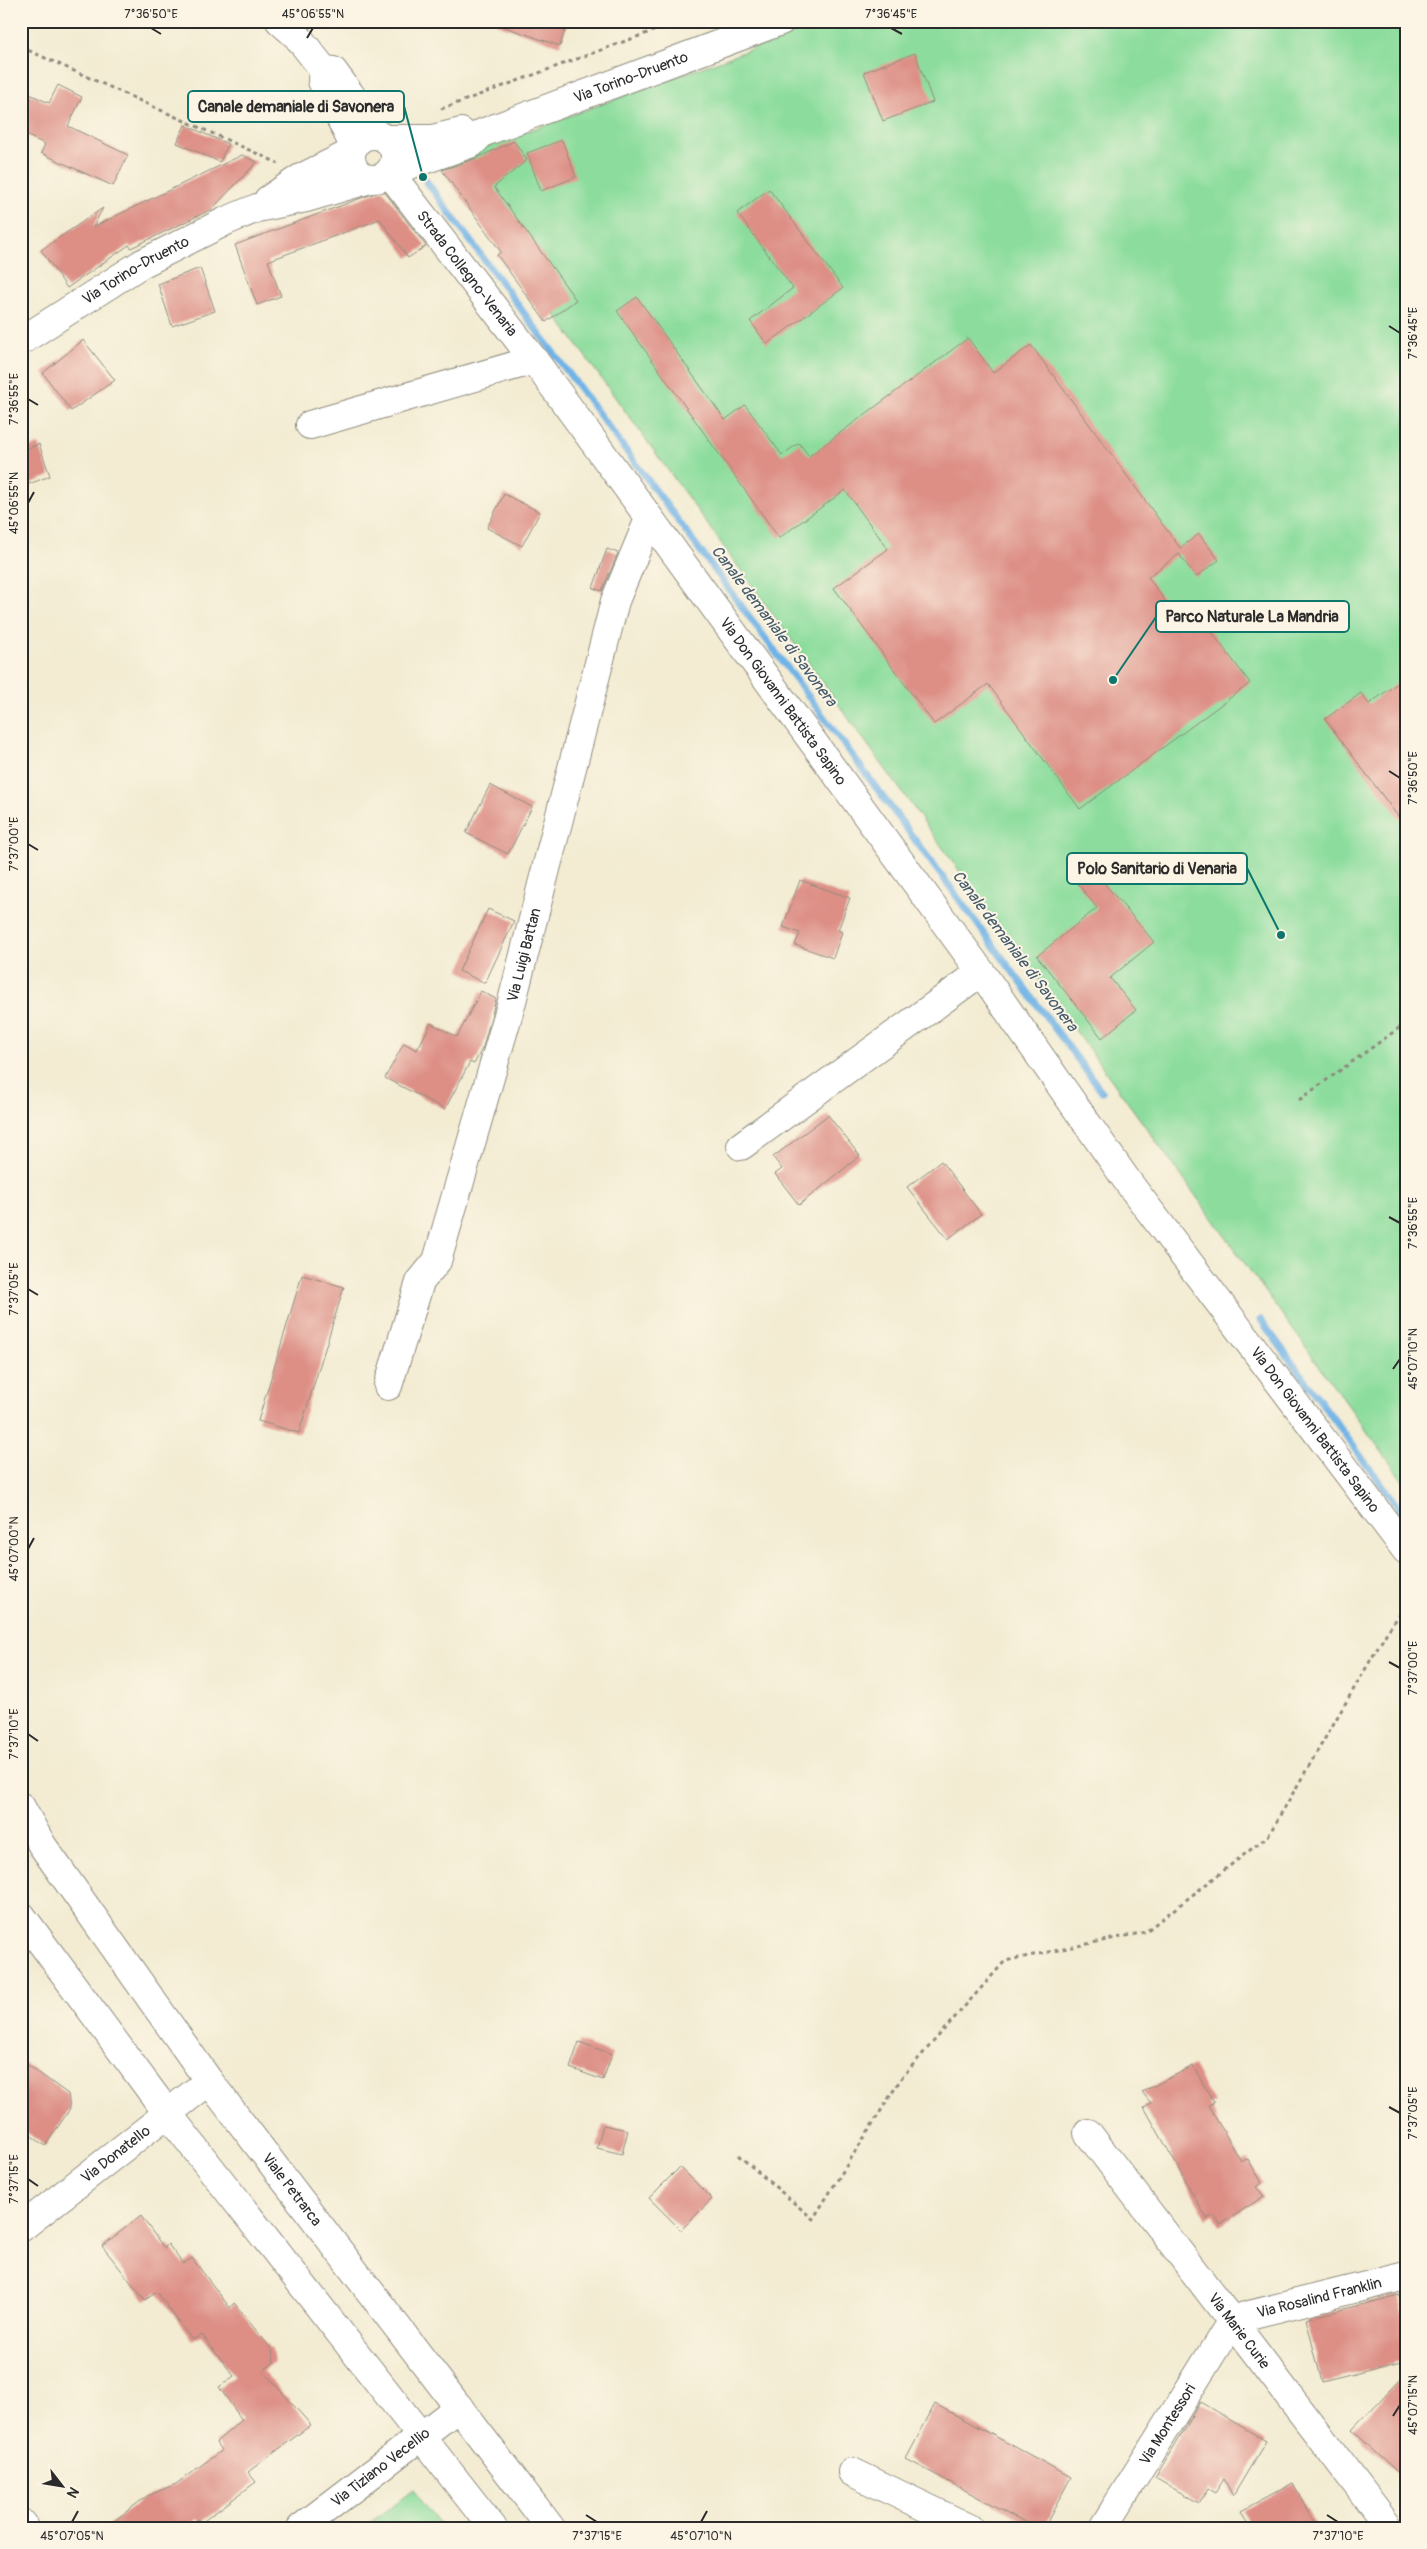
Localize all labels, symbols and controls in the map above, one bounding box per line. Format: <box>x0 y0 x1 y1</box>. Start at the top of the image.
text: 7°36'50"E <box>124 7 178 22</box>
text: 45°06'55"N <box>282 7 344 22</box>
text: 7°36'45"E <box>865 7 917 22</box>
street label: Via Torino-Druento <box>571 47 691 107</box>
callout: Canale demaniale di Savonera <box>188 91 404 122</box>
text: Canale demaniale di Savonera <box>198 97 395 117</box>
street label: Strada Collegno-Venaria <box>413 207 522 340</box>
street label: Via Torino-Druento <box>79 232 192 309</box>
text: 7°36'45"E <box>1406 307 1421 359</box>
text: 7°36'55"E <box>7 373 22 425</box>
text: 45°06'55"N <box>7 472 22 534</box>
water label: Canale demaniale di Savonera <box>707 541 842 712</box>
callout: Parco Naturale La Mandria <box>1156 601 1349 632</box>
text: Parco Naturale La Mandria <box>1165 607 1339 627</box>
street label: Via Don Giovanni Battista Sapino <box>716 614 851 789</box>
text: 7°36'50"E <box>1406 751 1421 805</box>
text: 7°37'00"E <box>7 817 22 871</box>
callout: Polo Sanitario di Venaria <box>1067 853 1247 884</box>
text: Polo Sanitario di Venaria <box>1077 859 1237 879</box>
water label: Canale demaniale di Savonera <box>948 866 1083 1037</box>
street label: Via Luigi Battan <box>503 906 545 1004</box>
text: 7°36'55"E <box>1406 1197 1421 1249</box>
text: 7°37'05"E <box>7 1263 22 1315</box>
text: 45°07'10"N <box>1406 1328 1421 1390</box>
street label: Via Don Giovanni Battista Sapino <box>1246 1343 1384 1516</box>
text: 45°07'00"N <box>7 1516 22 1582</box>
text: 7°37'00"E <box>1406 1641 1421 1695</box>
text: 7°37'10"E <box>7 1708 22 1760</box>
text: 7°37'05"E <box>1406 2087 1421 2139</box>
street label: Via Donatello <box>77 2121 154 2187</box>
street label: Viale Petrarca <box>258 2149 326 2230</box>
text: 7°37'15"E <box>7 2154 22 2204</box>
street label: Via Rosalind Franklin <box>1255 2273 1384 2322</box>
street label: Via Marie Curie <box>1204 2289 1275 2373</box>
text: 45°07'15"N <box>1406 2375 1421 2435</box>
street label: Via Montessori <box>1135 2380 1200 2468</box>
street label: Via Tiziano Vecellio <box>327 2423 434 2511</box>
north arrow <box>38 2462 88 2512</box>
text: N <box>63 2484 82 2501</box>
text: 45°07'05"N <box>40 2529 104 2544</box>
text: 7°37'15"E <box>572 2529 622 2544</box>
text: 45°07'10"N <box>670 2529 732 2544</box>
text: 7°37'10"E <box>1312 2529 1364 2544</box>

